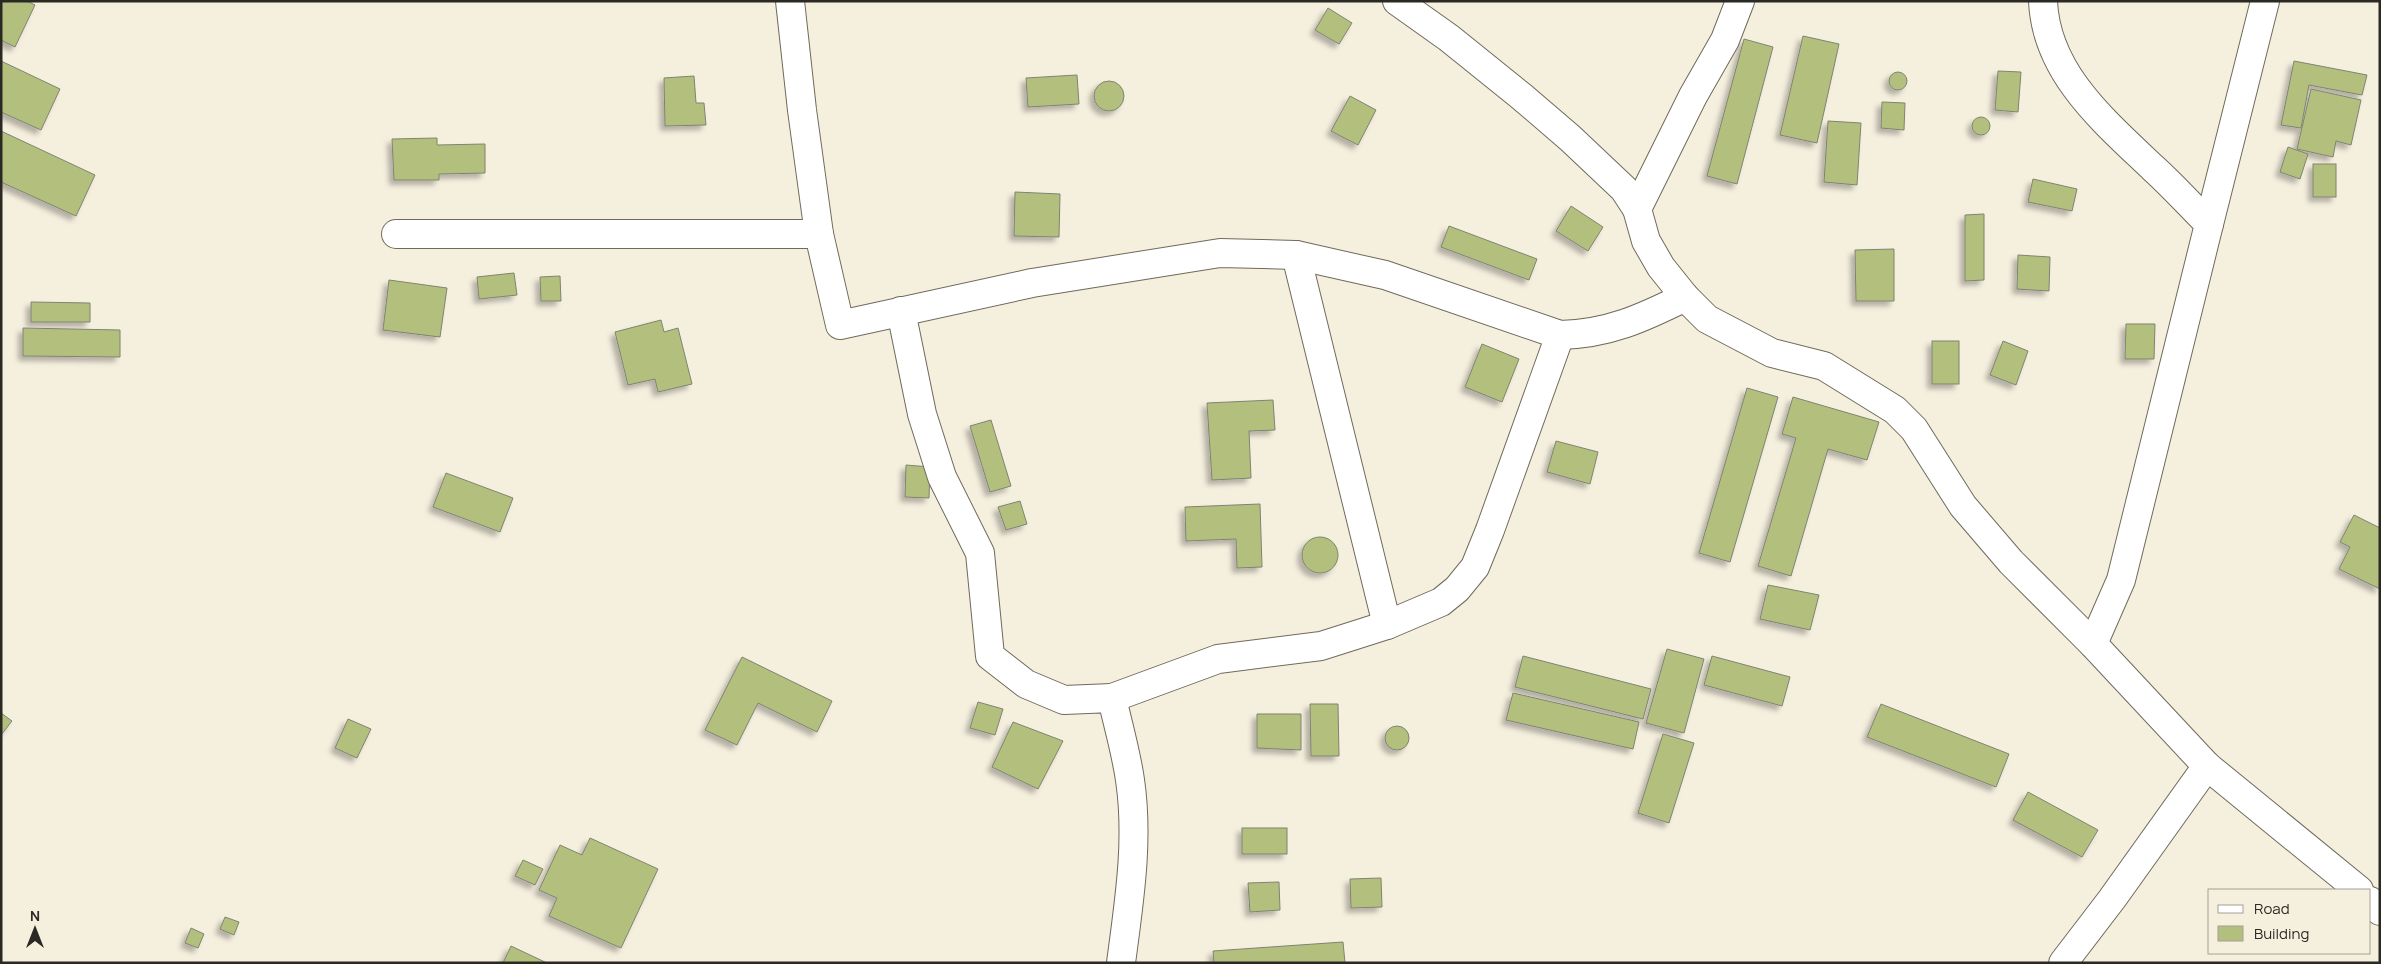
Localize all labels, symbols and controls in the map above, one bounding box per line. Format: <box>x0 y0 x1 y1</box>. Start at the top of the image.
legend <box>2208 889 2371 954</box>
text: Road <box>2254 898 2290 919</box>
north arrow <box>10 904 60 954</box>
text: N <box>30 906 40 925</box>
text: Building <box>2254 923 2309 944</box>

